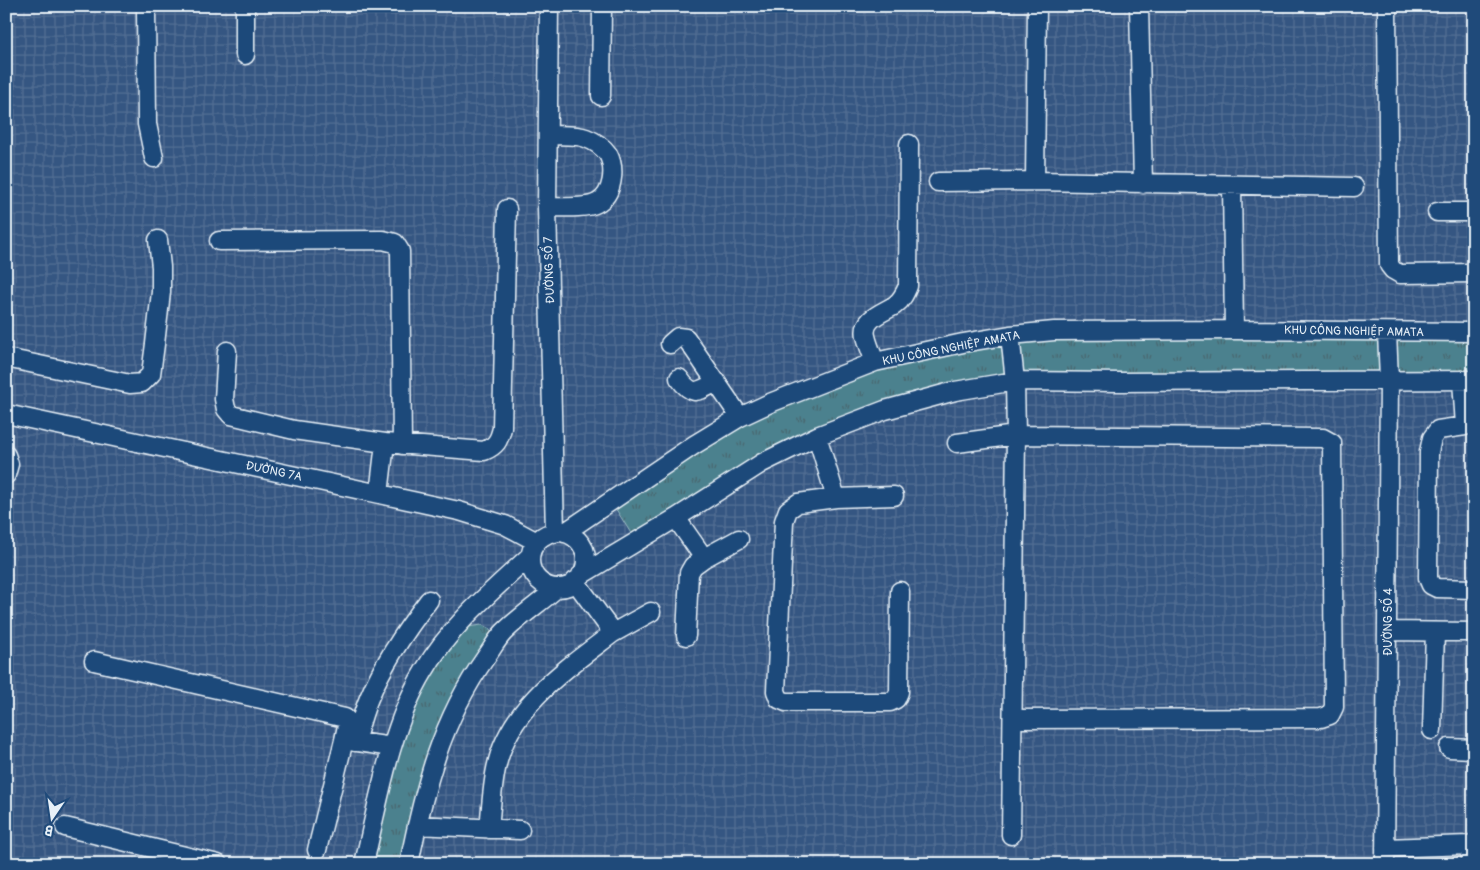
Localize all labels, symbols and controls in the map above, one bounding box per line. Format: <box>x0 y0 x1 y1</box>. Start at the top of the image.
street label: ĐƯỜNG SỐ 7 <box>538 236 558 304</box>
street label: KHU CÔNG NGHIỆP AMATA <box>1284 322 1424 340</box>
street label: KHU CÔNG NGHIỆP AMATA <box>881 327 1021 369</box>
street label: ĐƯỜNG 7A <box>244 457 304 485</box>
street label: ĐƯỜNG SỐ 4 <box>1378 588 1396 656</box>
north arrow <box>28 792 78 842</box>
text: B <box>43 821 55 839</box>

